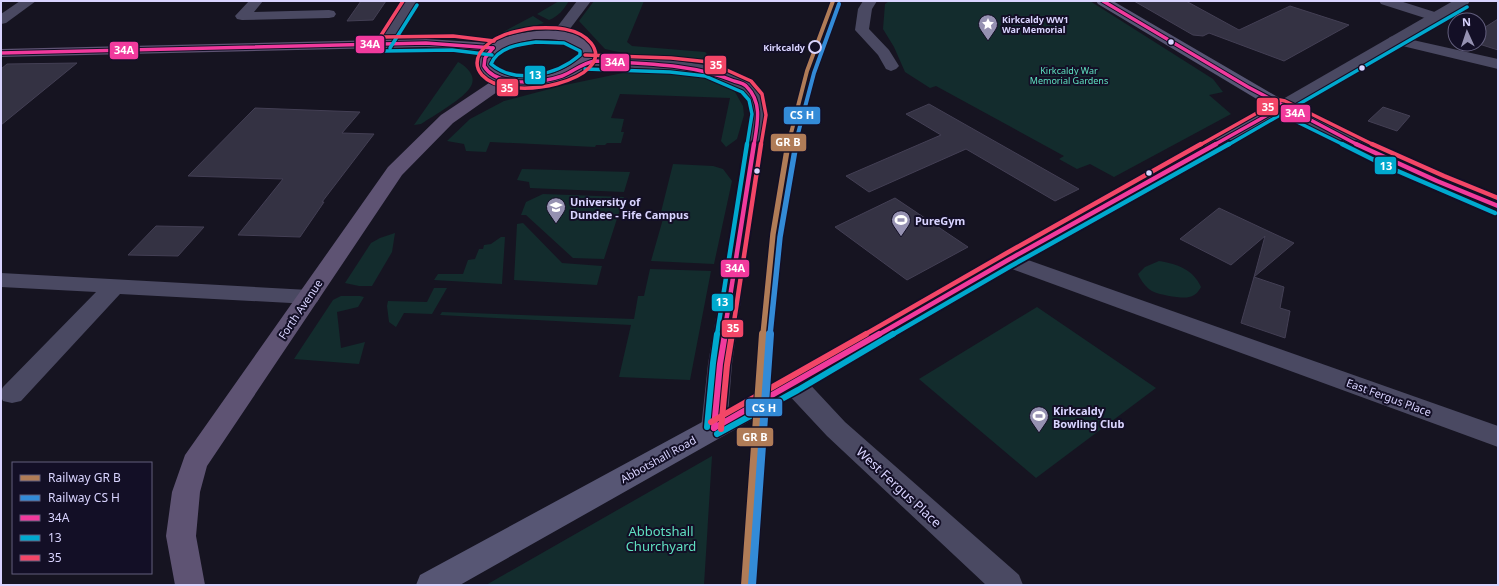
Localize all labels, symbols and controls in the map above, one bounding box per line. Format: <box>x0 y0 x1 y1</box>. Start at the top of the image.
north arrow <box>1447 12 1487 52</box>
place icon: Kirkcaldy WW1 War Memorial <box>977 13 999 41</box>
place label: Kirkcaldy WW1 War Memorial <box>1002 13 1069 36</box>
text: N <box>1462 14 1471 29</box>
line badge: 34A <box>355 35 385 54</box>
text: 34A <box>360 36 380 51</box>
unlabelled marker <box>1166 37 1176 47</box>
marker: Kirkcaldy <box>808 40 822 54</box>
line badge: 34A <box>109 41 139 60</box>
place label: Kirkcaldy <box>763 41 806 54</box>
text: 34A <box>114 42 134 57</box>
line badge: 34A <box>600 53 630 72</box>
text: 34A <box>605 54 625 69</box>
line badge: 35 <box>704 55 727 75</box>
text: 35 <box>710 57 722 72</box>
unlabelled marker <box>1357 63 1367 73</box>
park label: Kirkcaldy War Memorial Gardens <box>1030 64 1108 87</box>
line badge: 13 <box>524 65 546 85</box>
text: 13 <box>529 67 541 82</box>
line badge: 35 <box>496 78 519 97</box>
text: 35 <box>501 80 513 95</box>
line badge: 35 <box>1256 97 1279 116</box>
text: 35 <box>1262 99 1274 114</box>
line badge: 34A <box>1280 104 1311 123</box>
text: 34A <box>1285 105 1305 120</box>
line badge: CS H <box>783 106 821 125</box>
text: CS H <box>790 107 814 122</box>
line badge: GR B <box>770 133 807 152</box>
text: GR B <box>775 134 801 149</box>
line badge: 13 <box>1374 156 1397 175</box>
text: 13 <box>1380 158 1392 173</box>
unlabelled marker <box>752 166 762 176</box>
unlabelled marker <box>1144 168 1154 178</box>
place label: University of Dundee - Fife Campus <box>570 194 689 222</box>
school or university icon: University of Dundee - Fife Campus <box>545 196 567 224</box>
sports icon: PureGym <box>890 209 912 237</box>
place label: PureGym <box>915 213 965 228</box>
line badge: 34A <box>720 259 750 278</box>
text: 34A <box>725 260 745 275</box>
street label: Forth Avenue <box>274 276 326 342</box>
line badge: 13 <box>711 293 734 312</box>
text: 13 <box>716 294 728 309</box>
line badge: 35 <box>721 319 744 338</box>
text: 35 <box>727 320 739 335</box>
street label: East Fergus Place <box>1344 375 1434 419</box>
line badge: CS H <box>745 398 783 417</box>
text: CS H <box>752 400 776 415</box>
place label: Kirkcaldy Bowling Club <box>1053 403 1124 431</box>
sports icon: Kirkcaldy Bowling Club <box>1028 405 1050 433</box>
line badge: GR B <box>736 427 774 447</box>
text: GR B <box>742 429 768 444</box>
street label: Abbotshall Road <box>617 432 699 486</box>
street label: West Fergus Place <box>852 443 946 531</box>
legend <box>12 462 152 574</box>
text: Railway GR B <box>48 469 121 486</box>
text: Railway CS H <box>48 489 120 506</box>
text: 34A <box>48 509 70 526</box>
park label: Abbotshall Churchyard <box>626 522 696 555</box>
text: 13 <box>48 529 62 546</box>
text: 35 <box>48 549 62 566</box>

